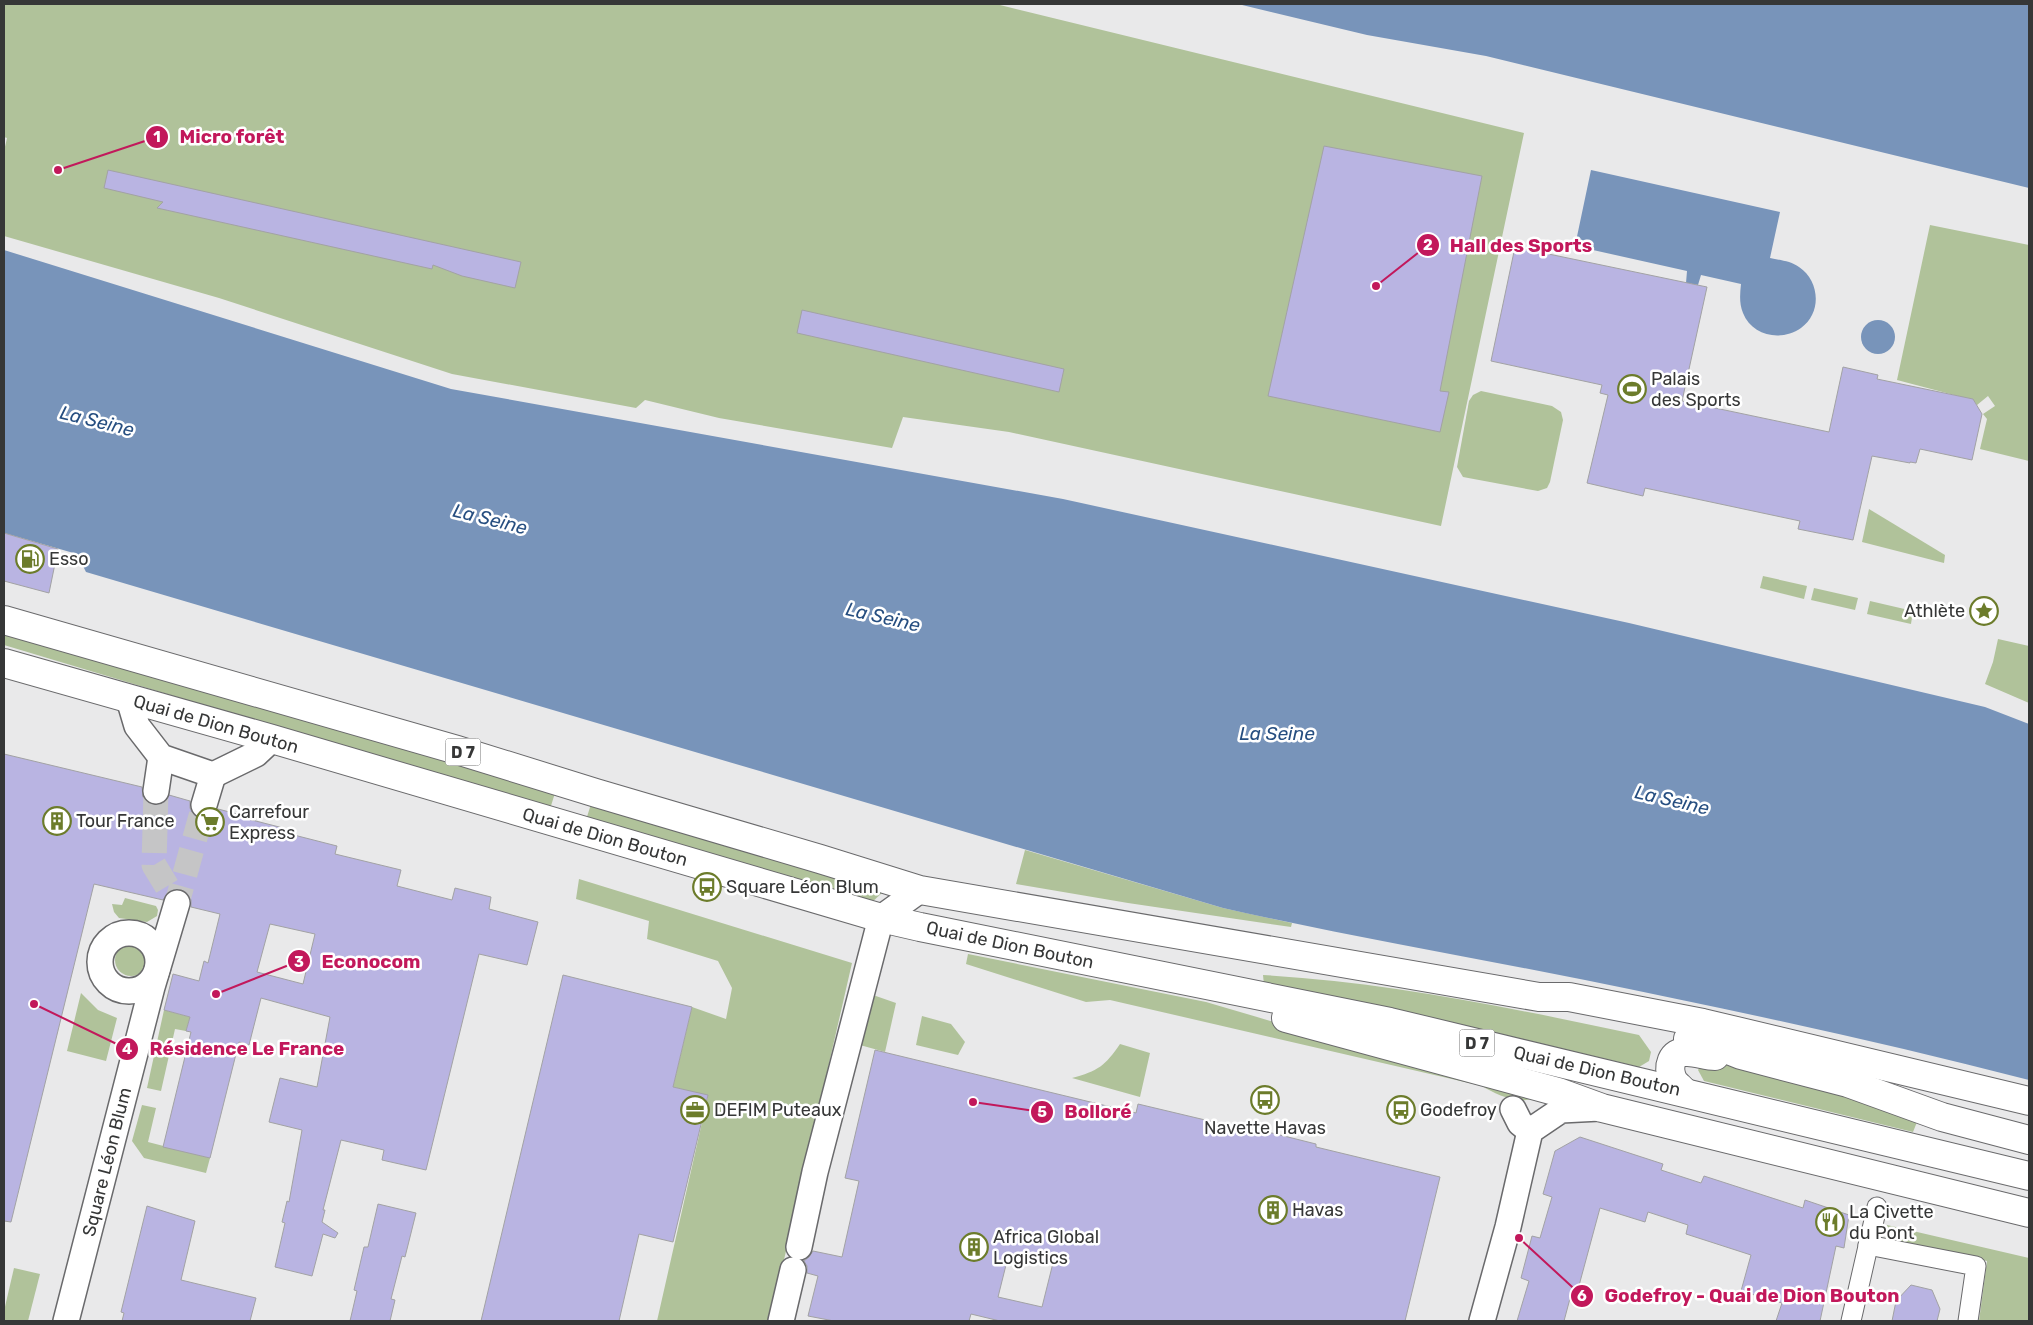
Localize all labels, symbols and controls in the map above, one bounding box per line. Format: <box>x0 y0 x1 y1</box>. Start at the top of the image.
callout: Micro forêt <box>144 120 295 154</box>
text: Micro forêt <box>180 125 285 148</box>
text: 1 <box>153 128 161 146</box>
callout: Hall des Sports <box>1415 228 1602 262</box>
text: Hall des Sports <box>1450 234 1592 257</box>
text: 2 <box>1423 236 1433 254</box>
place label: Palais des Sports <box>1651 368 1741 411</box>
sports icon: Palais des Sports <box>1617 374 1647 404</box>
water label: La Seine <box>58 401 137 441</box>
water label: La Seine <box>451 499 530 539</box>
fuel station icon: Esso <box>15 544 45 574</box>
place label: Esso <box>49 548 89 570</box>
place icon: Athlète <box>1969 596 1999 626</box>
water label: La Seine <box>844 597 923 637</box>
place label: Athlète <box>1904 600 1965 622</box>
street label: Quai de Dion Bouton <box>131 690 301 758</box>
water label: La Seine <box>1239 722 1315 745</box>
road number: D 7 <box>446 739 480 766</box>
water label: La Seine <box>1633 780 1712 820</box>
place label: Carrefour Express <box>229 801 309 844</box>
street label: Quai de Dion Bouton <box>520 803 690 871</box>
building icon: Tour France <box>42 806 72 836</box>
supermarket icon: Carrefour Express <box>195 807 225 837</box>
place label: Tour France <box>76 810 175 832</box>
bus stop icon: Square Léon Blum <box>692 872 722 902</box>
place label: Square Léon Blum <box>726 876 879 898</box>
street label: Quai de Dion Bouton <box>924 916 1096 974</box>
callout: Econocom <box>286 944 430 978</box>
text: Econocom <box>322 950 420 973</box>
text: 3 <box>294 953 304 971</box>
road number: D 7 <box>1460 1030 1494 1056</box>
callout: Résidence Le France <box>114 1032 354 1066</box>
text: Résidence Le France <box>150 1037 344 1060</box>
text: 4 <box>122 1040 132 1058</box>
street label: Quai de Dion Bouton <box>1511 1041 1683 1101</box>
street label: Square Léon Blum <box>78 1085 136 1239</box>
bus stop icon: Navette Havas <box>1250 1085 1280 1115</box>
office icon: DEFIM Puteaux <box>680 1095 710 1125</box>
callout: Bolloré <box>1030 1095 1142 1129</box>
bus stop icon: Godefroy <box>1386 1095 1416 1125</box>
place label: DEFIM Puteaux <box>714 1099 842 1121</box>
place label: Godefroy <box>1420 1099 1497 1121</box>
text: Bolloré <box>1064 1100 1132 1123</box>
text: 5 <box>1037 1103 1047 1121</box>
place label: Navette Havas <box>1204 1117 1326 1139</box>
building icon: Havas <box>1258 1195 1288 1225</box>
place label: Havas <box>1292 1199 1343 1221</box>
place label: La Civette du Pont <box>1849 1201 1934 1244</box>
restaurant icon: La Civette du Pont <box>1815 1207 1845 1237</box>
place label: Africa Global Logistics <box>993 1226 1099 1269</box>
building icon: Africa Global Logistics <box>959 1232 989 1262</box>
callout: Godefroy - Quai de Dion Bouton <box>1569 1279 1910 1313</box>
text: Godefroy - Quai de Dion Bouton <box>1604 1284 1900 1307</box>
text: 6 <box>1577 1287 1587 1305</box>

